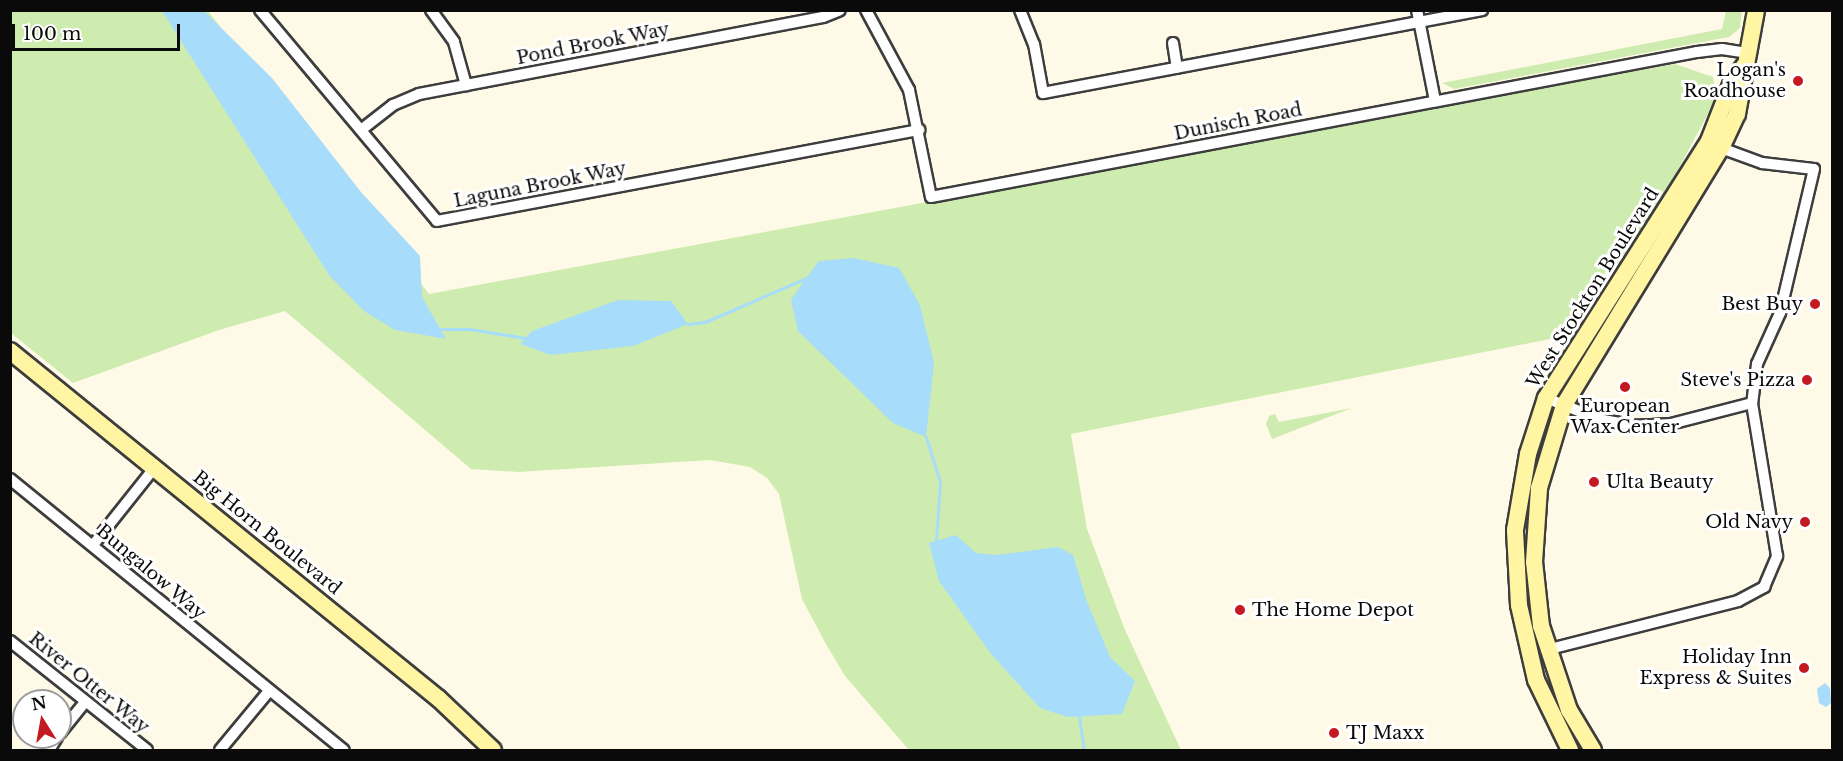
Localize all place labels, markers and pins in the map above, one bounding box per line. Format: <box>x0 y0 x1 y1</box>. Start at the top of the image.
place label: Logan's Roadhouse <box>1683 60 1786 103</box>
marker: Logan's Roadhouse <box>1791 74 1805 88</box>
place label: Best Buy <box>1721 293 1803 315</box>
marker: Best Buy <box>1808 297 1822 311</box>
place label: Steve's Pizza <box>1680 369 1795 391</box>
marker: Steve's Pizza <box>1800 373 1814 387</box>
marker: European Wax Center <box>1618 380 1632 394</box>
place label: European Wax Center <box>1571 396 1679 438</box>
place label: Ulta Beauty <box>1606 471 1714 493</box>
marker: Ulta Beauty <box>1587 475 1601 489</box>
place label: Old Navy <box>1705 511 1793 533</box>
marker: Old Navy <box>1798 515 1812 529</box>
place label: The Home Depot <box>1252 599 1414 621</box>
marker: The Home Depot <box>1233 603 1247 617</box>
place label: Holiday Inn Express & Suites <box>1639 647 1792 690</box>
marker: Holiday Inn Express & Suites <box>1797 661 1811 675</box>
place label: TJ Maxx <box>1346 722 1424 744</box>
marker: TJ Maxx <box>1327 726 1341 740</box>

